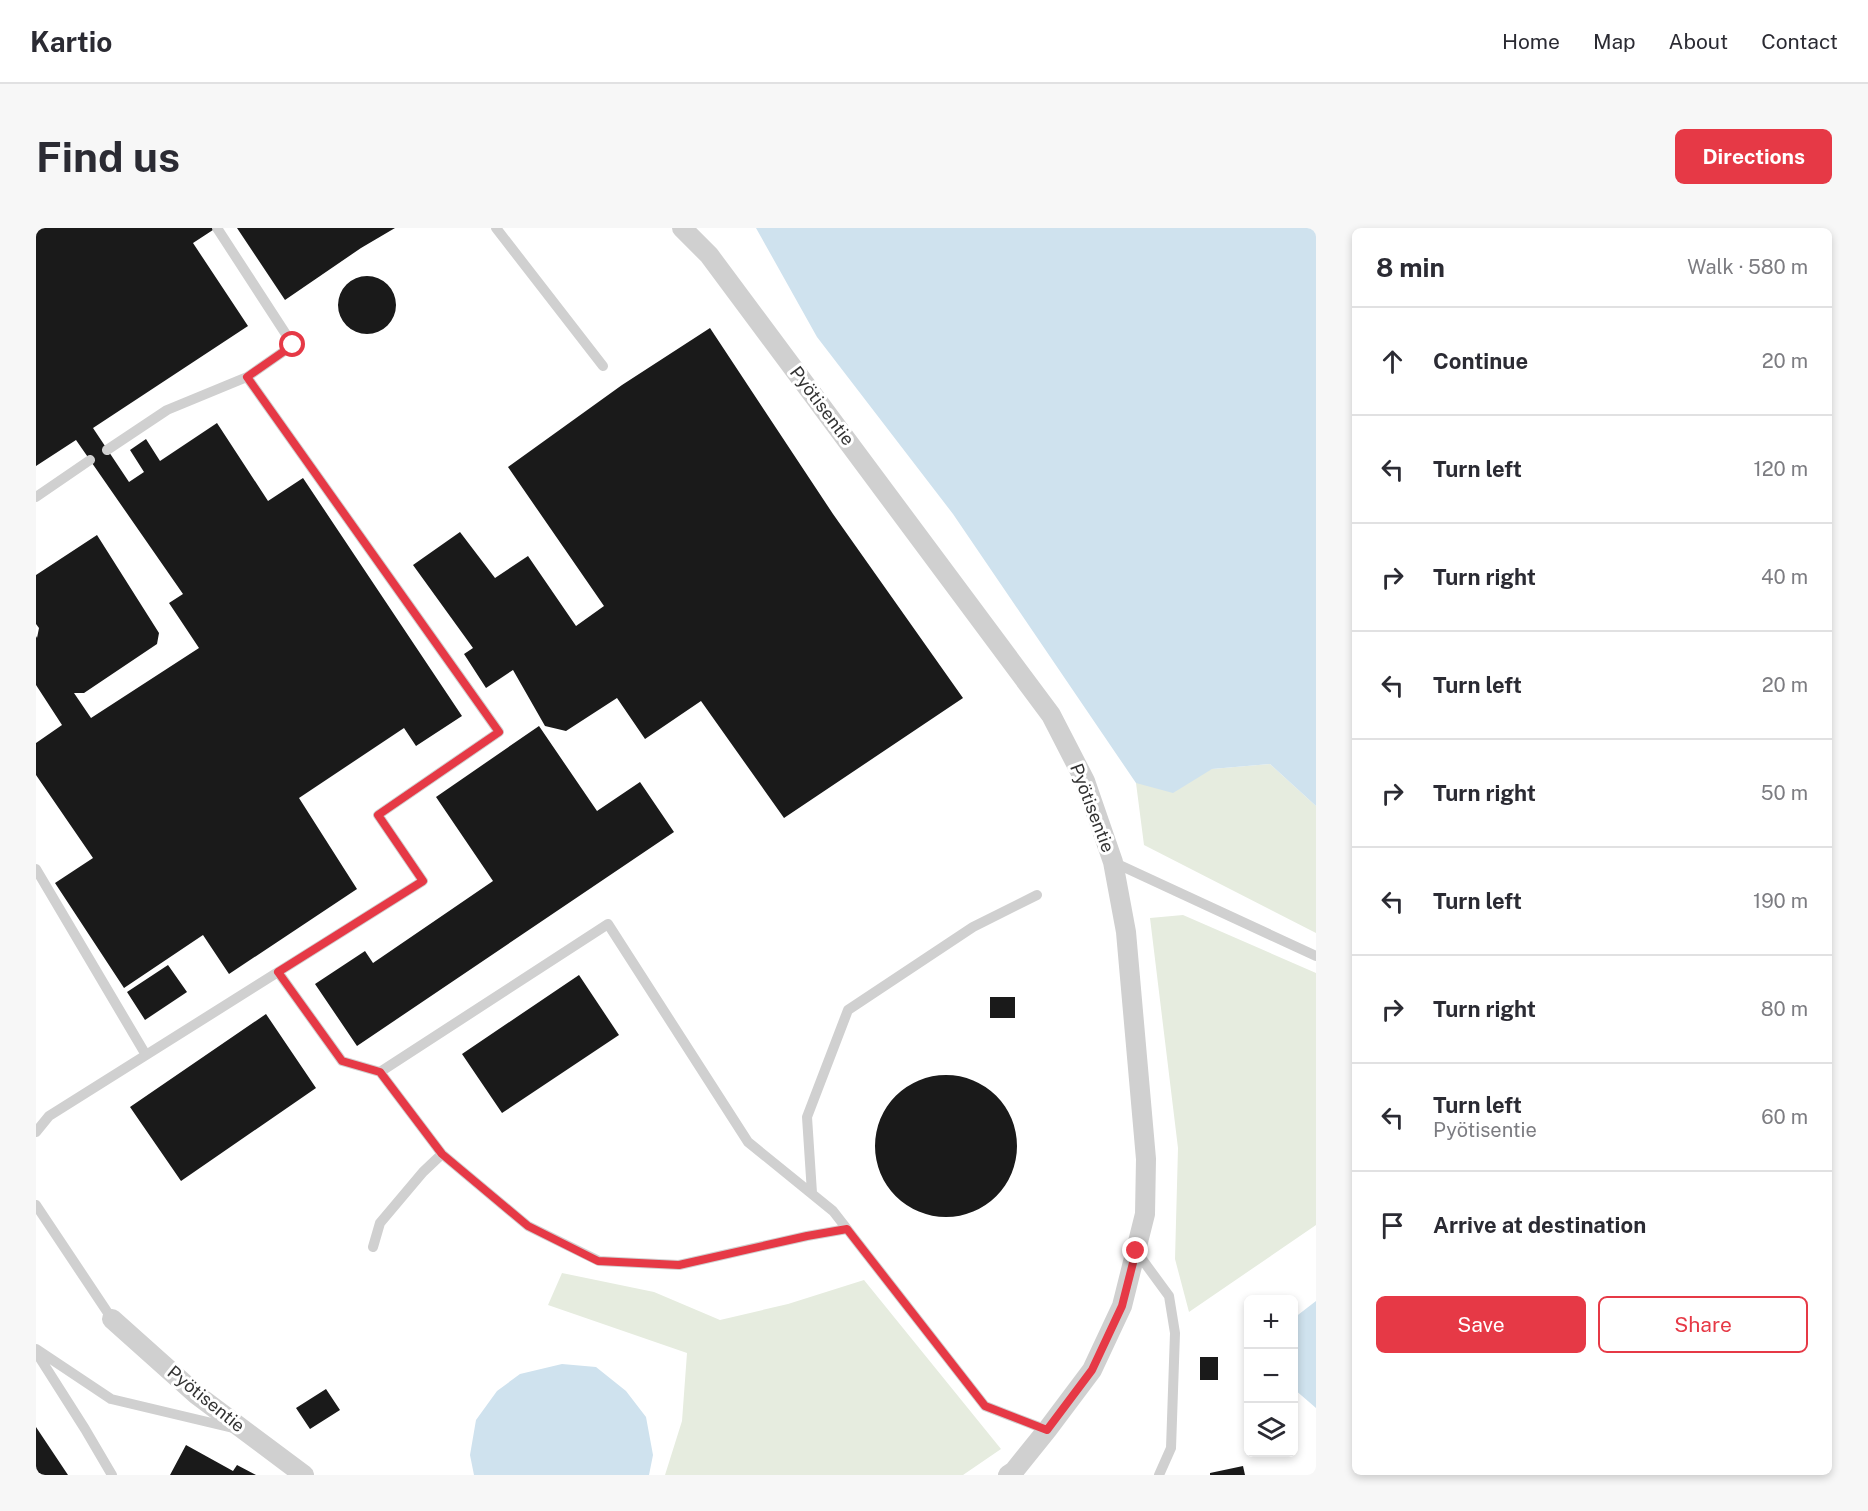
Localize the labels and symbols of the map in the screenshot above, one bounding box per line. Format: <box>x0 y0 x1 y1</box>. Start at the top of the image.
route start <box>279 331 305 357</box>
street label: Pyötisentie <box>786 362 859 449</box>
street label: Pyötisentie <box>1066 760 1119 855</box>
route end <box>1122 1237 1148 1263</box>
street label: Pyötisentie <box>163 1361 249 1436</box>

